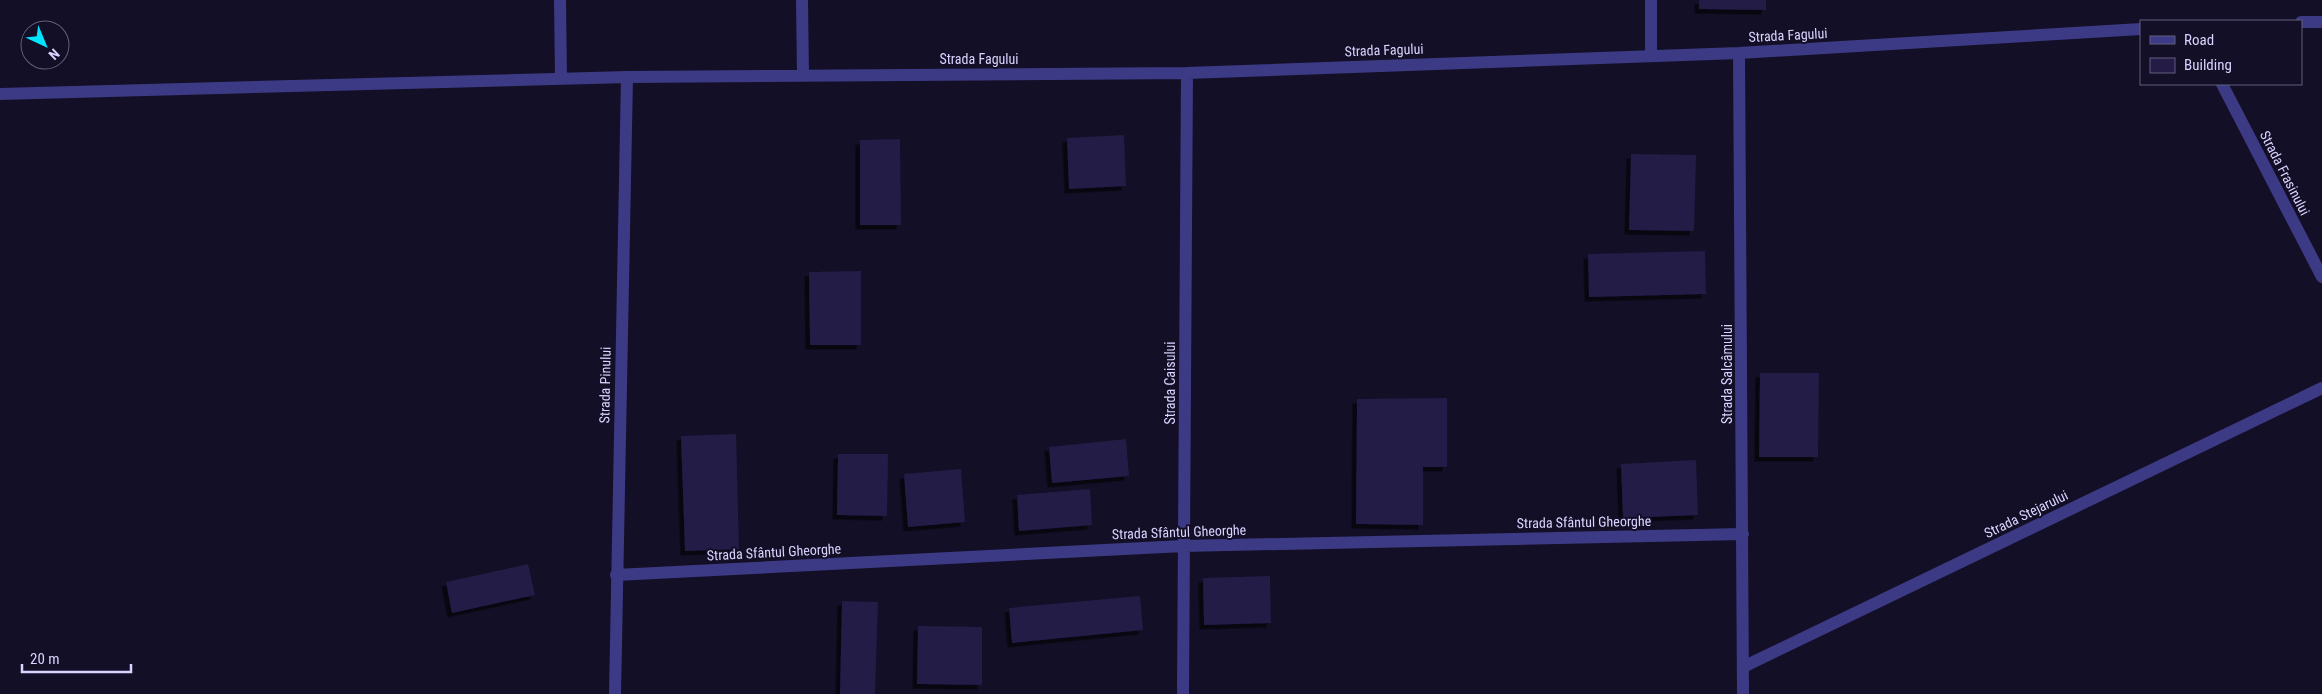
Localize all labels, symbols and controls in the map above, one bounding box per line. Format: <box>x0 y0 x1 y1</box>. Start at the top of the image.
north arrow <box>20 20 70 70</box>
legend <box>2140 20 2302 85</box>
street label: Strada Fagului <box>1748 25 1828 45</box>
text: Road <box>2184 31 2214 49</box>
street label: Strada Fagului <box>1344 41 1424 59</box>
text: N <box>45 46 63 63</box>
street label: Strada Fagului <box>939 51 1019 67</box>
text: Building <box>2184 56 2232 74</box>
street label: Strada Frasinului <box>2257 128 2313 218</box>
street label: Strada Salcâmului <box>1719 324 1735 424</box>
street label: Strada Caisului <box>1162 341 1178 425</box>
street label: Strada Pinului <box>596 347 614 423</box>
street label: Strada Stejarului <box>1982 487 2070 541</box>
street label: Strada Sfântul Gheorghe <box>1517 513 1652 531</box>
street label: Strada Sfântul Gheorghe <box>1112 522 1247 542</box>
street label: Strada Sfântul Gheorghe <box>706 540 842 564</box>
scale bar <box>22 642 131 674</box>
text: 20 m <box>30 650 60 668</box>

